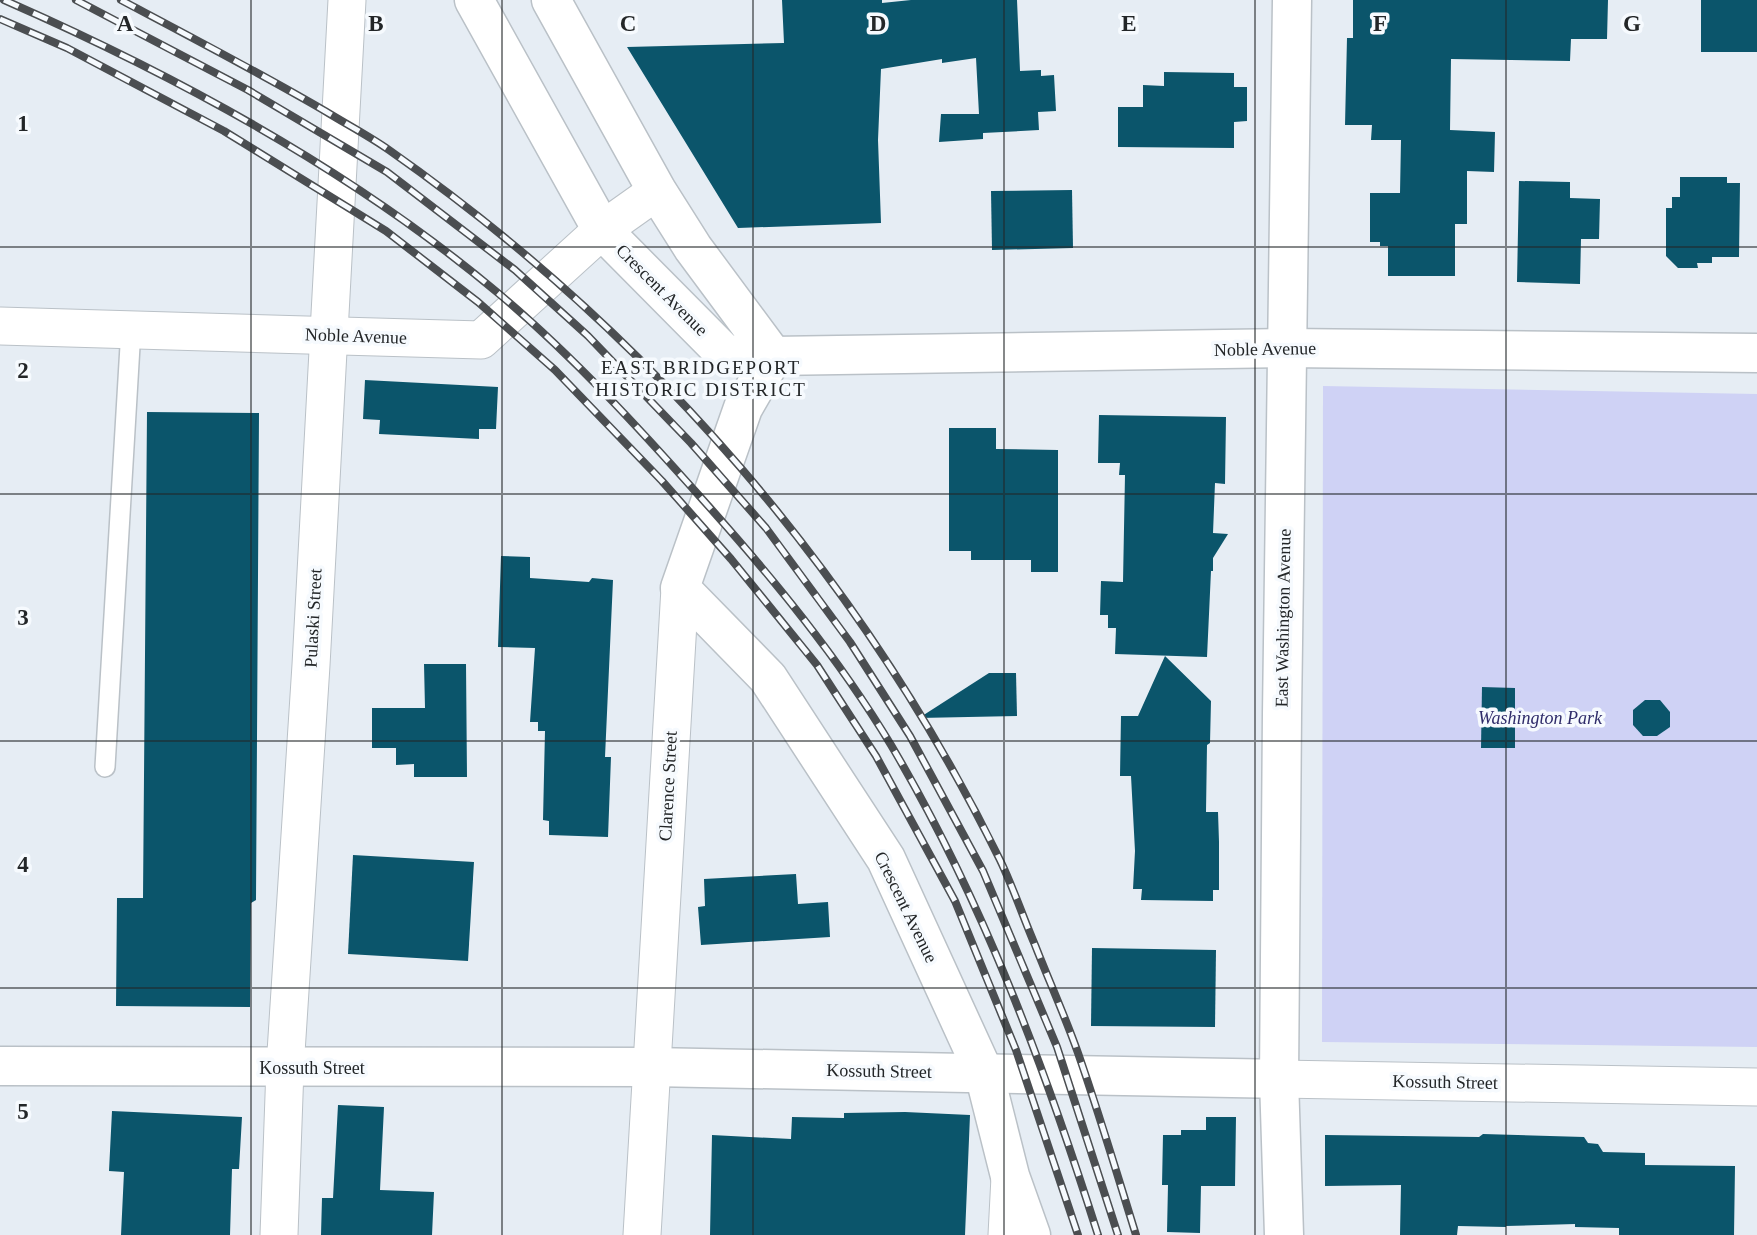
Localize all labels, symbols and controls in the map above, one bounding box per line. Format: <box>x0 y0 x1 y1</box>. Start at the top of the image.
text: A <box>117 11 134 36</box>
text: B <box>368 11 384 36</box>
text: C <box>620 11 636 36</box>
text: D <box>870 11 886 36</box>
text: E <box>1121 11 1137 36</box>
text: F <box>1373 11 1387 36</box>
text: G <box>1623 11 1641 36</box>
text: 1 <box>17 111 29 136</box>
street label: Crescent Avenue <box>612 240 712 340</box>
street label: Noble Avenue <box>305 324 407 348</box>
street label: Noble Avenue <box>1214 338 1316 360</box>
district label: EAST BRIDGEPORT HISTORIC DISTRICT <box>595 357 807 400</box>
text: 2 <box>17 358 29 383</box>
street label: East Washington Avenue <box>1271 528 1295 708</box>
street label: Pulaski Street <box>300 568 326 668</box>
text: 3 <box>17 605 29 630</box>
park label: Washington Park <box>1478 708 1603 728</box>
street label: Clarence Street <box>655 730 681 842</box>
street label: Crescent Avenue <box>870 848 942 966</box>
text: 4 <box>17 852 29 877</box>
street label: Kossuth Street <box>259 1058 365 1078</box>
street label: Kossuth Street <box>826 1060 932 1082</box>
street label: Kossuth Street <box>1392 1071 1498 1093</box>
text: 5 <box>17 1099 29 1124</box>

